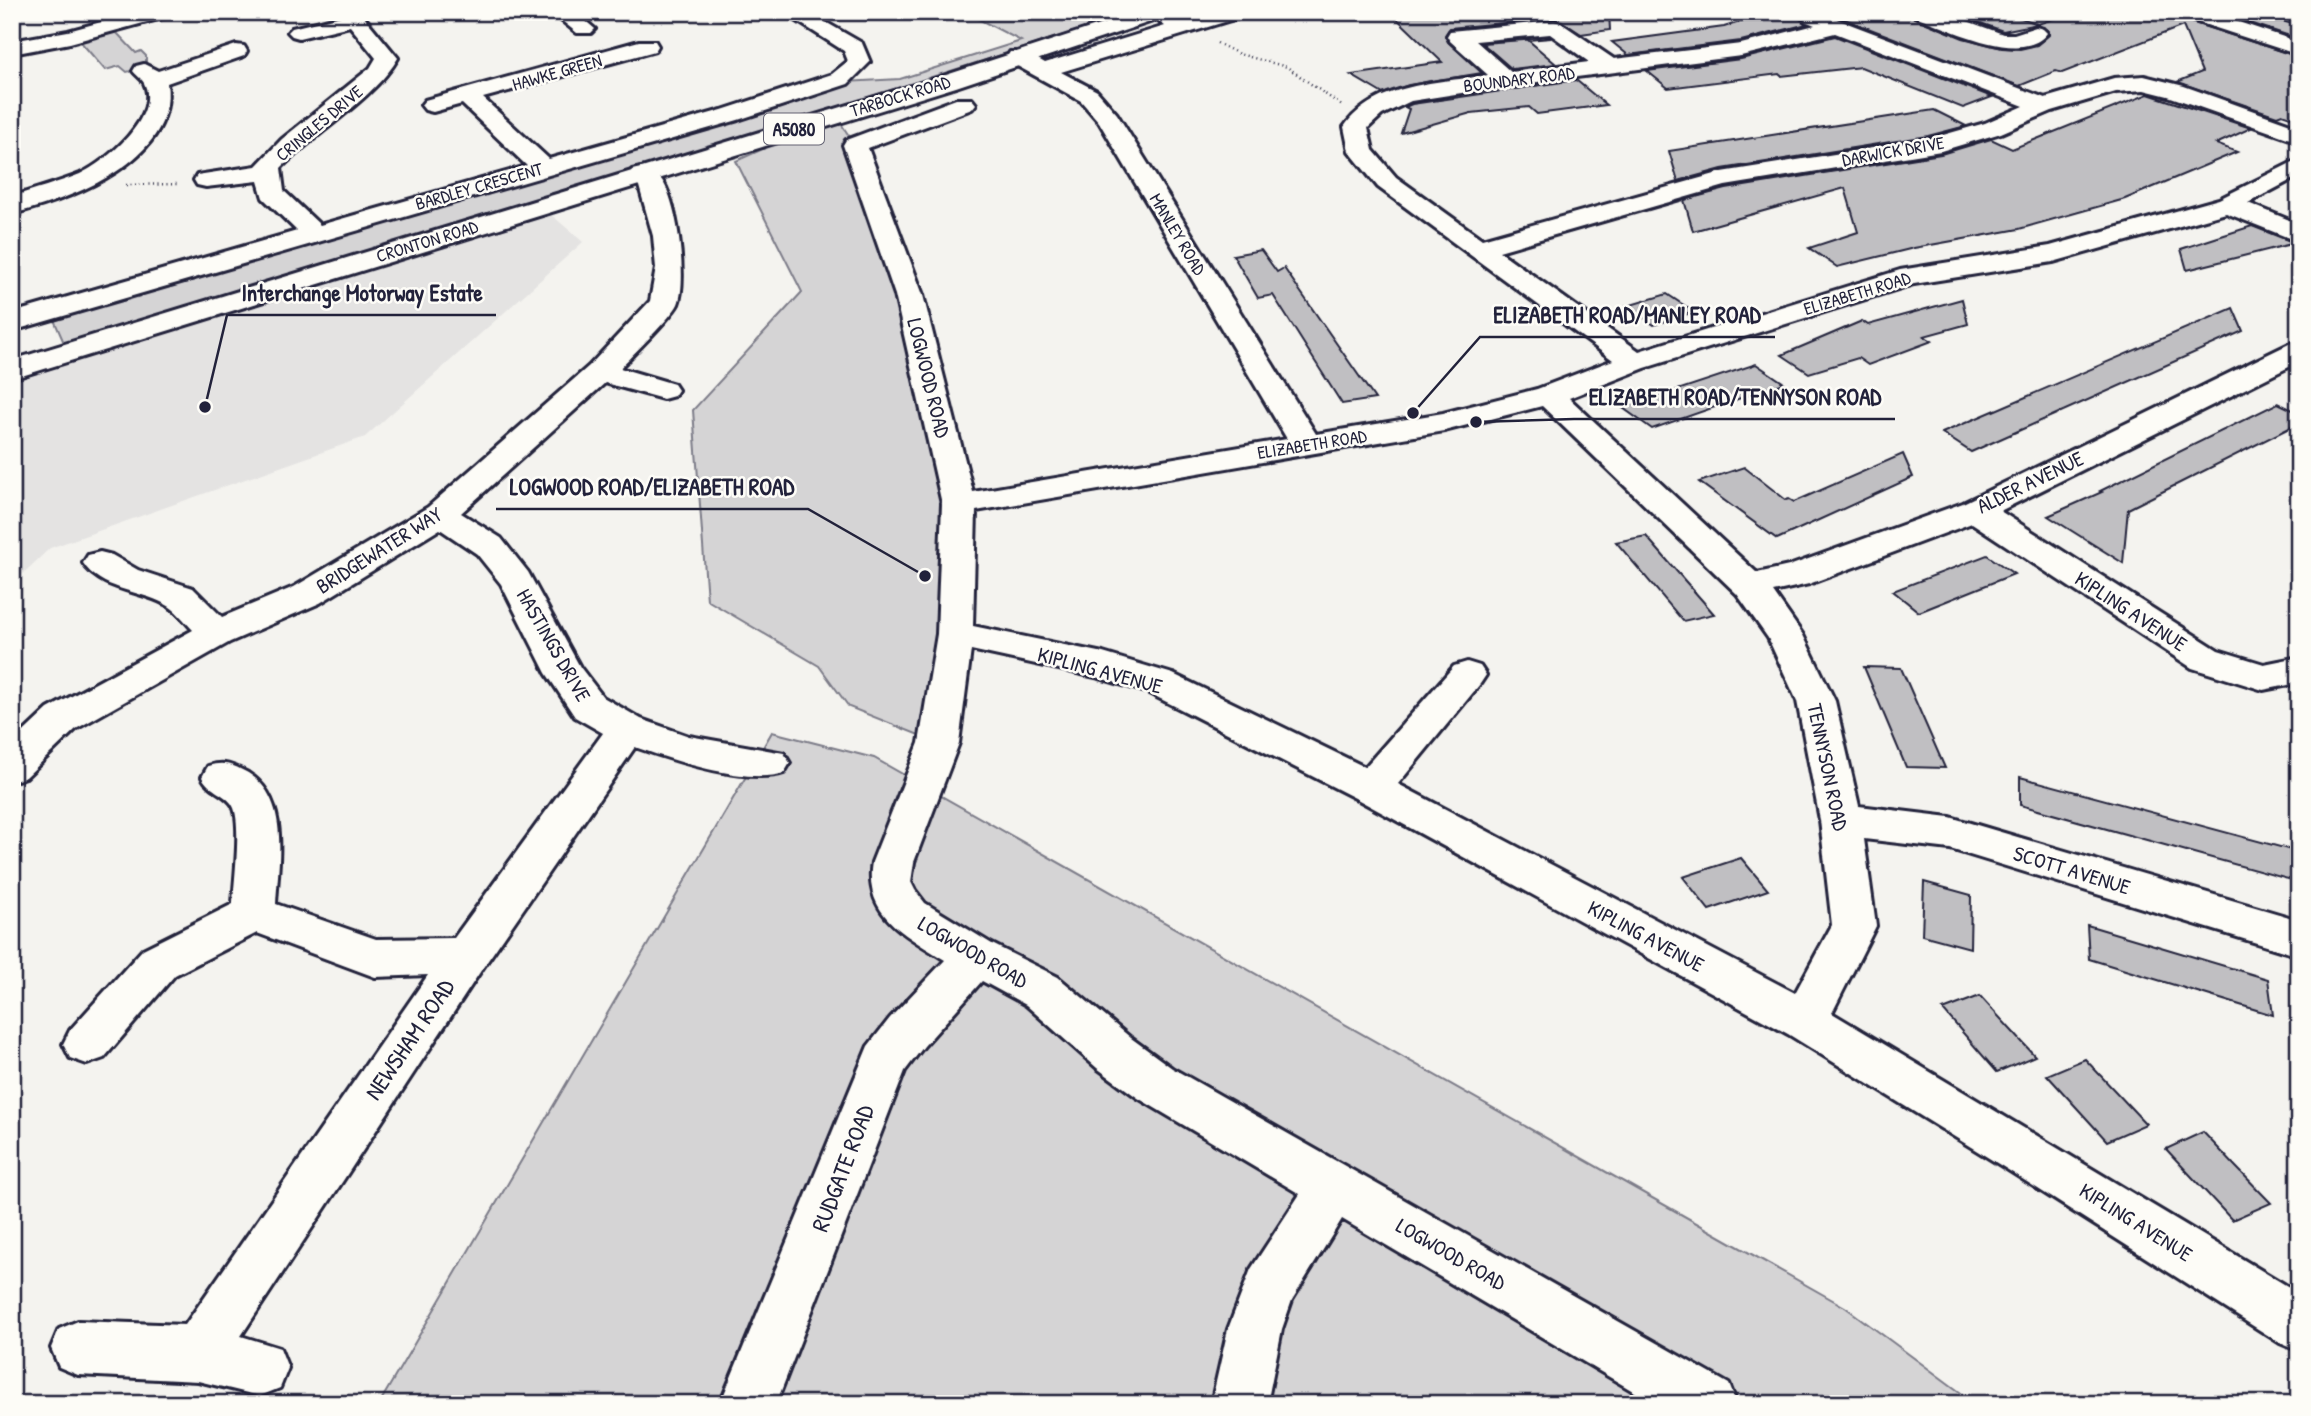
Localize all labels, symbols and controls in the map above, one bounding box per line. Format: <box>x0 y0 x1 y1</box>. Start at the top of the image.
street label: HAWKE GREEN <box>509 47 605 97</box>
street label: BOUNDARY ROAD <box>1462 60 1576 98</box>
street label: TARBOCK ROAD <box>847 69 954 123</box>
street label: CRINGLES DRIVE <box>270 79 368 167</box>
road number: A5080 <box>764 113 824 144</box>
street label: DARWICK DRIVE <box>1840 130 1946 172</box>
street label: BARDLEY CRESCENT <box>412 156 546 216</box>
street label: MANLEY ROAD <box>1144 188 1212 280</box>
street label: CRONTON ROAD <box>373 214 481 268</box>
street label: ELIZABETH ROAD <box>1801 265 1914 321</box>
callout: Interchange Motorway Estate <box>227 271 496 315</box>
text: Interchange Motorway Estate <box>241 277 483 309</box>
callout: ELIZABETH ROAD/MANLEY ROAD <box>1480 293 1775 337</box>
text: ELIZABETH ROAD/MANLEY ROAD <box>1493 299 1762 330</box>
street label: LOGWOOD ROAD <box>900 315 958 441</box>
callout: ELIZABETH ROAD/TENNYSON ROAD <box>1574 375 1895 419</box>
text: ELIZABETH ROAD/TENNYSON ROAD <box>1589 381 1882 412</box>
street label: ELIZABETH ROAD <box>1256 423 1369 465</box>
street label: ALDER AVENUE <box>1972 444 2088 520</box>
callout: LOGWOOD ROAD/ELIZABETH ROAD <box>496 465 808 509</box>
text: LOGWOOD ROAD/ELIZABETH ROAD <box>510 471 795 502</box>
street label: BRIDGEWATER WAY <box>310 499 448 600</box>
street label: KIPLING AVENUE <box>2069 564 2193 658</box>
street label: HASTINGS DRIVE <box>510 583 598 707</box>
street label: KIPLING AVENUE <box>1034 639 1166 701</box>
street label: TENNYSON ROAD <box>1800 701 1856 833</box>
street label: SCOTT AVENUE <box>2010 838 2134 902</box>
street label: KIPLING AVENUE <box>1583 893 1709 979</box>
street label: LOGWOOD ROAD <box>913 909 1033 995</box>
street label: NEWSHAM ROAD <box>357 972 462 1106</box>
street label: RUDGATE ROAD <box>803 1099 881 1236</box>
street label: KIPLING AVENUE <box>2074 1176 2198 1268</box>
street label: LOGWOOD ROAD <box>1391 1211 1511 1297</box>

